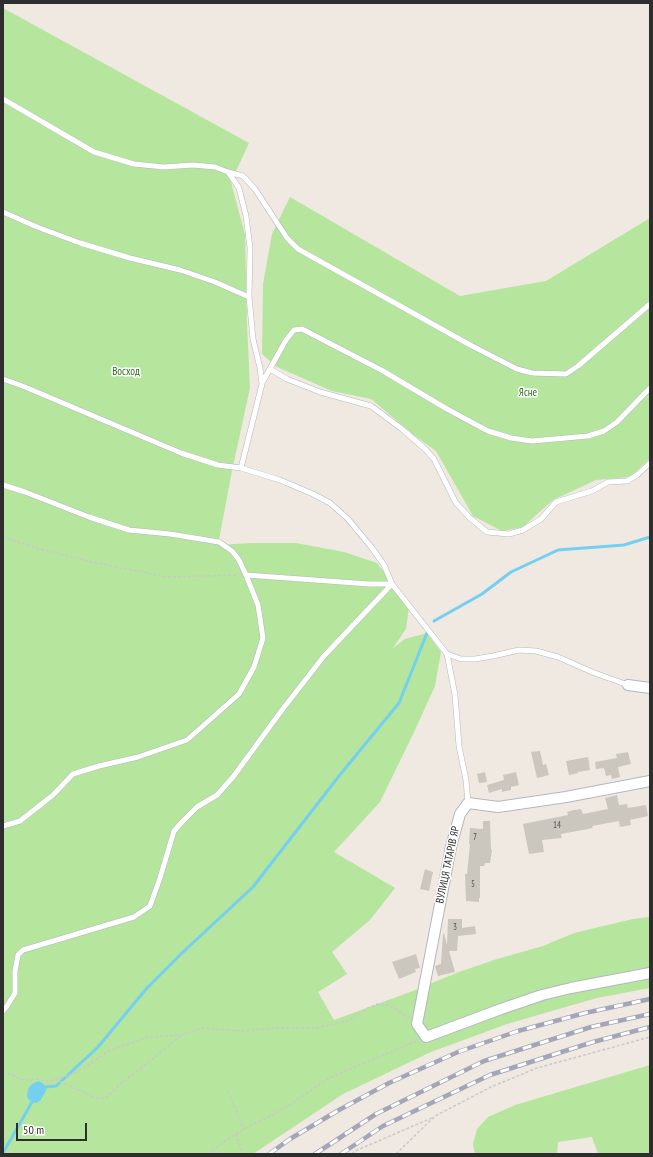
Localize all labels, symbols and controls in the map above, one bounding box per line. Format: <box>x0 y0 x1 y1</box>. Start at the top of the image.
park label: Восход <box>112 365 140 379</box>
park label: Ясне <box>519 386 537 400</box>
house number: 14 <box>553 820 561 830</box>
street label: ВУЛИЦЯ ТАТАРІВ ЯР <box>433 825 463 905</box>
house number: 7 <box>473 832 477 842</box>
house number: 5 <box>471 879 475 889</box>
house number: 3 <box>453 922 457 932</box>
scale bar <box>18 1115 89 1141</box>
text: 50 m <box>23 1122 44 1137</box>

